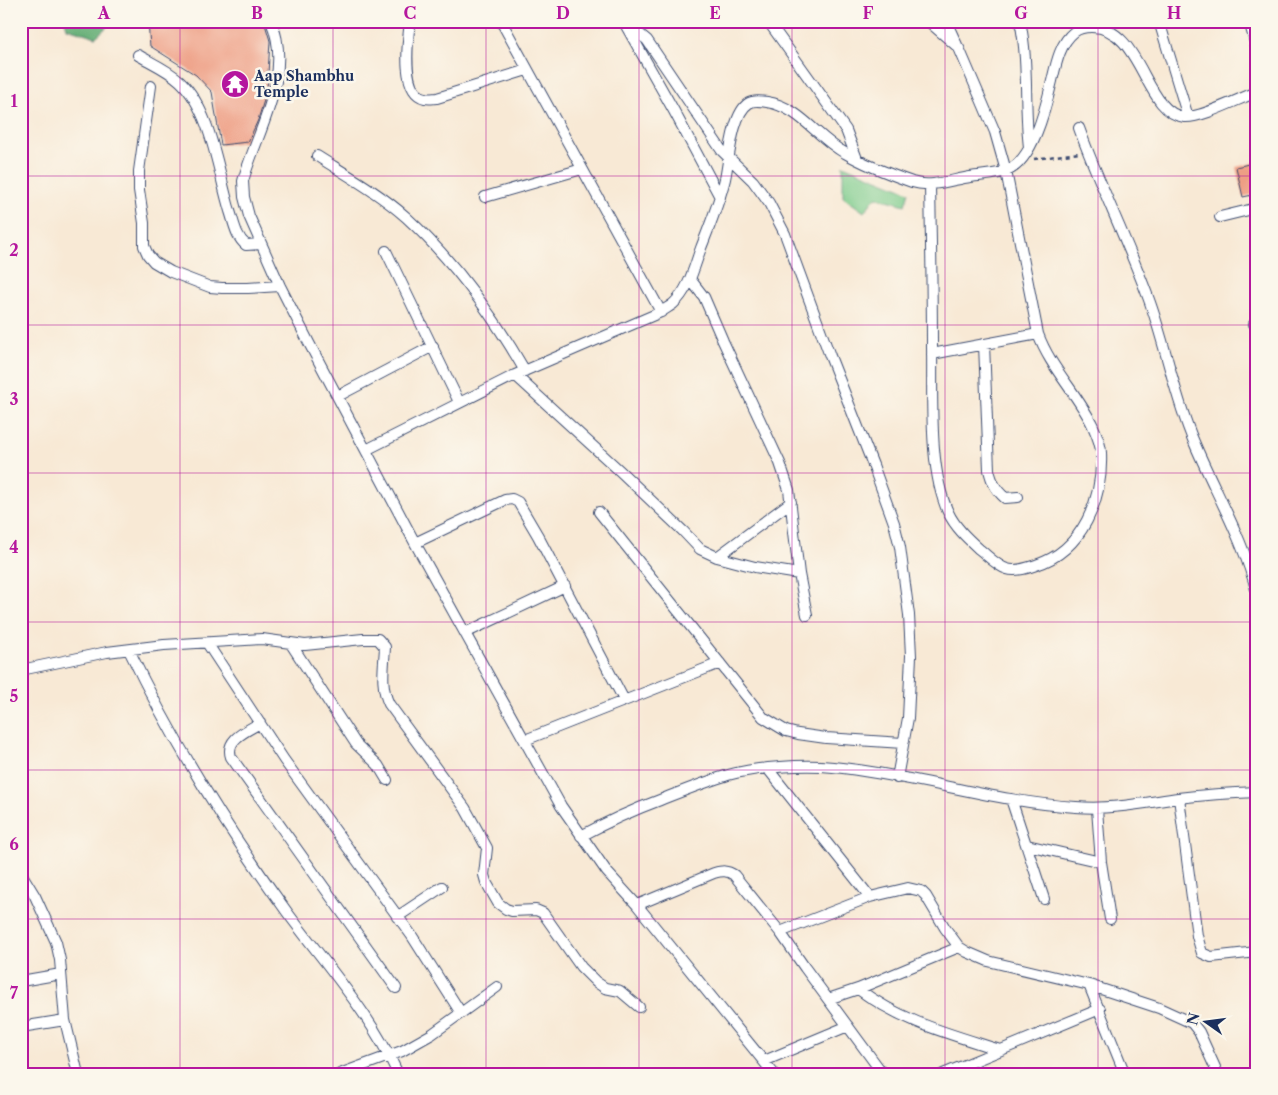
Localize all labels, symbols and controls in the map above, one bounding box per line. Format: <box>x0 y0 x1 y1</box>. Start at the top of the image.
text: A <box>97 3 111 23</box>
text: B <box>251 3 263 23</box>
text: C <box>404 3 416 23</box>
text: D <box>556 3 570 23</box>
text: E <box>709 3 721 23</box>
text: F <box>863 3 874 23</box>
text: G <box>1014 3 1028 23</box>
text: H <box>1167 3 1181 23</box>
place label: Aap Shambhu Temple <box>253 67 354 101</box>
temple icon: Aap Shambhu Temple <box>220 69 250 99</box>
text: 1 <box>10 91 18 111</box>
text: 2 <box>9 240 19 260</box>
text: 3 <box>9 389 19 409</box>
text: 4 <box>9 537 19 557</box>
text: 5 <box>10 686 19 706</box>
text: 6 <box>9 834 19 854</box>
text: 7 <box>10 983 19 1003</box>
north arrow <box>1180 998 1230 1048</box>
text: N <box>1183 1011 1204 1027</box>

